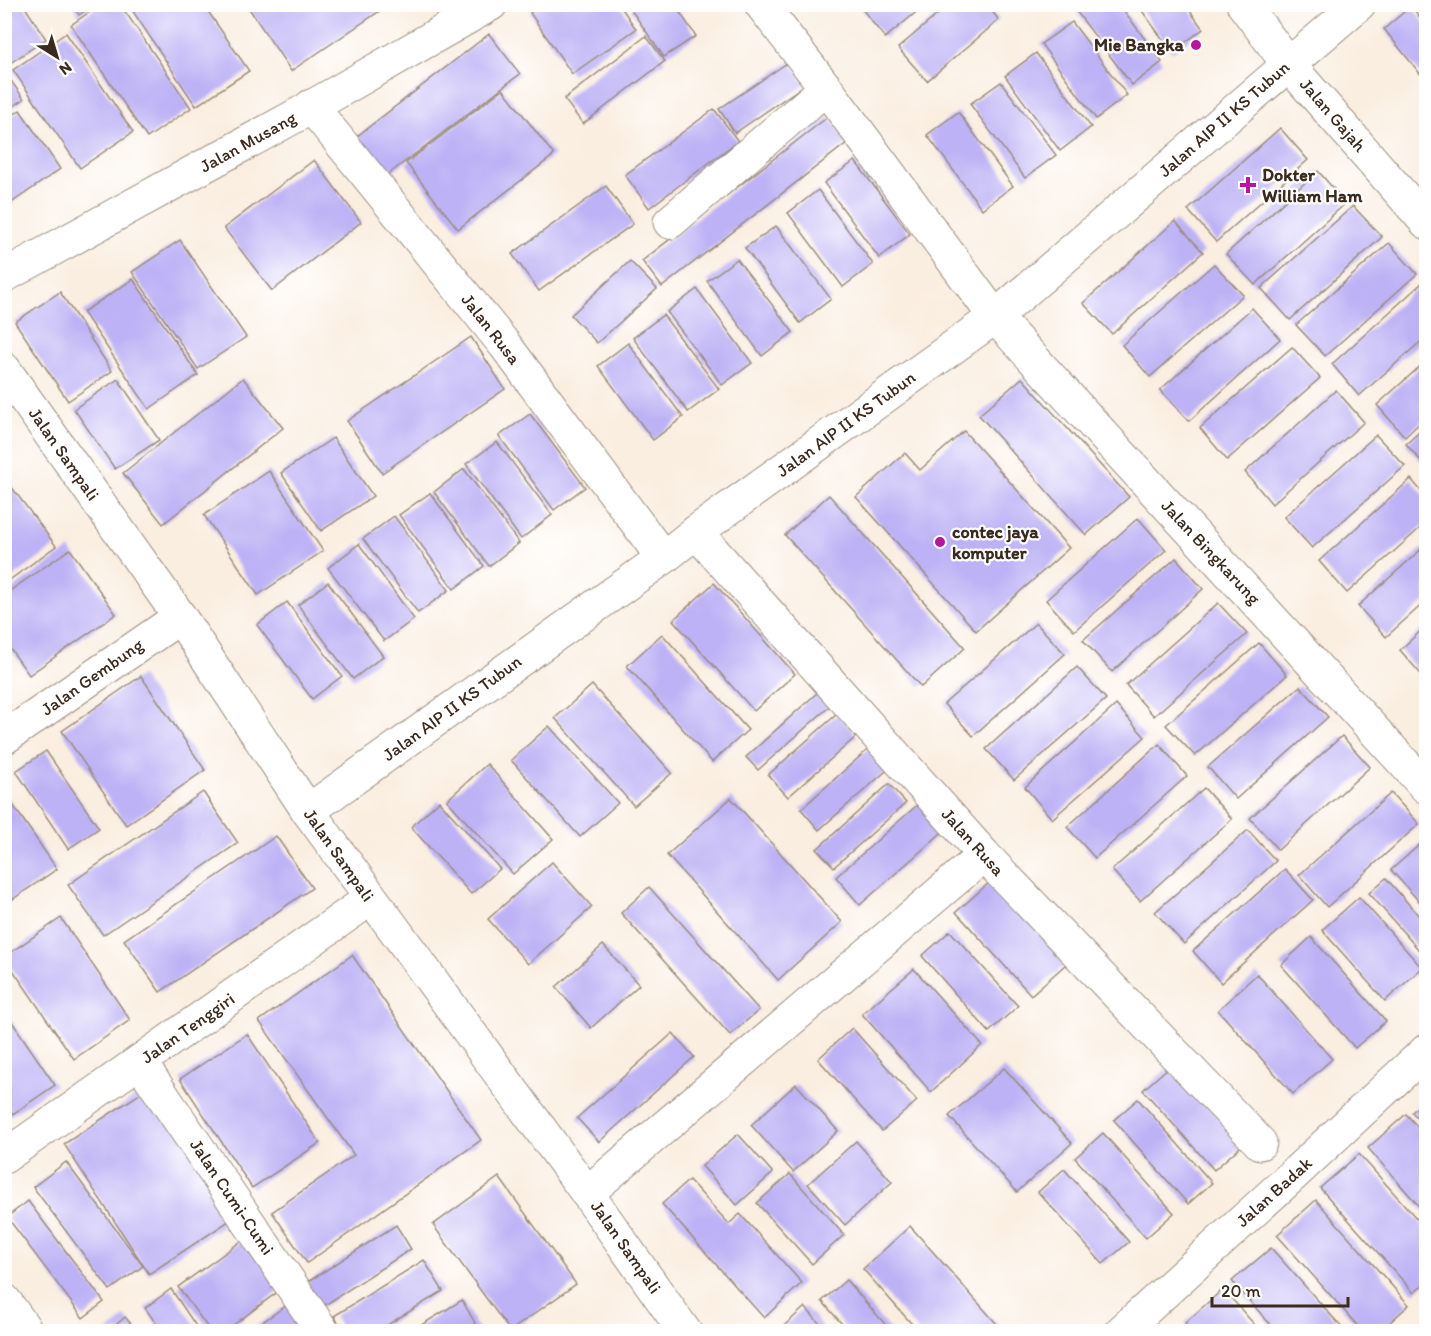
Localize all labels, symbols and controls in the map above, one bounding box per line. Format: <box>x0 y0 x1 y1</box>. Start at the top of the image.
north arrow <box>27 27 87 87</box>
place label: Mie Bangka <box>1094 34 1185 56</box>
marker: Mie Bangka <box>1189 38 1203 52</box>
street label: Jalan AIP II KS Tubun <box>1154 56 1294 182</box>
text: N <box>56 58 76 79</box>
street label: Jalan Gajah <box>1295 74 1371 157</box>
street label: Jalan Musang <box>196 106 301 177</box>
place label: Dokter William Ham <box>1262 164 1363 207</box>
marker: Dokter William Ham <box>1239 176 1257 194</box>
street label: Jalan Rusa <box>456 289 526 369</box>
street label: Jalan AIP II KS Tubun <box>772 366 920 482</box>
street label: Jalan Sampali <box>24 403 104 505</box>
street label: Jalan Bingkarung <box>1157 495 1266 610</box>
place label: contec jaya komputer <box>952 521 1039 564</box>
marker: contec jaya komputer <box>933 535 947 549</box>
street label: Jalan Gembung <box>37 633 148 720</box>
street label: Jalan AIP II KS Tubun <box>378 650 526 766</box>
street label: Jalan Rusa <box>937 803 1010 881</box>
street label: Jalan Sampali <box>299 804 379 906</box>
street label: Jalan Tenggiri <box>137 988 239 1068</box>
street label: Jalan Cumi-Cumi <box>185 1135 279 1259</box>
street label: Jalan Badak <box>1231 1152 1317 1232</box>
street label: Jalan Sampali <box>586 1196 666 1298</box>
scale bar <box>1212 1270 1348 1308</box>
text: 20 m <box>1221 1280 1261 1302</box>

